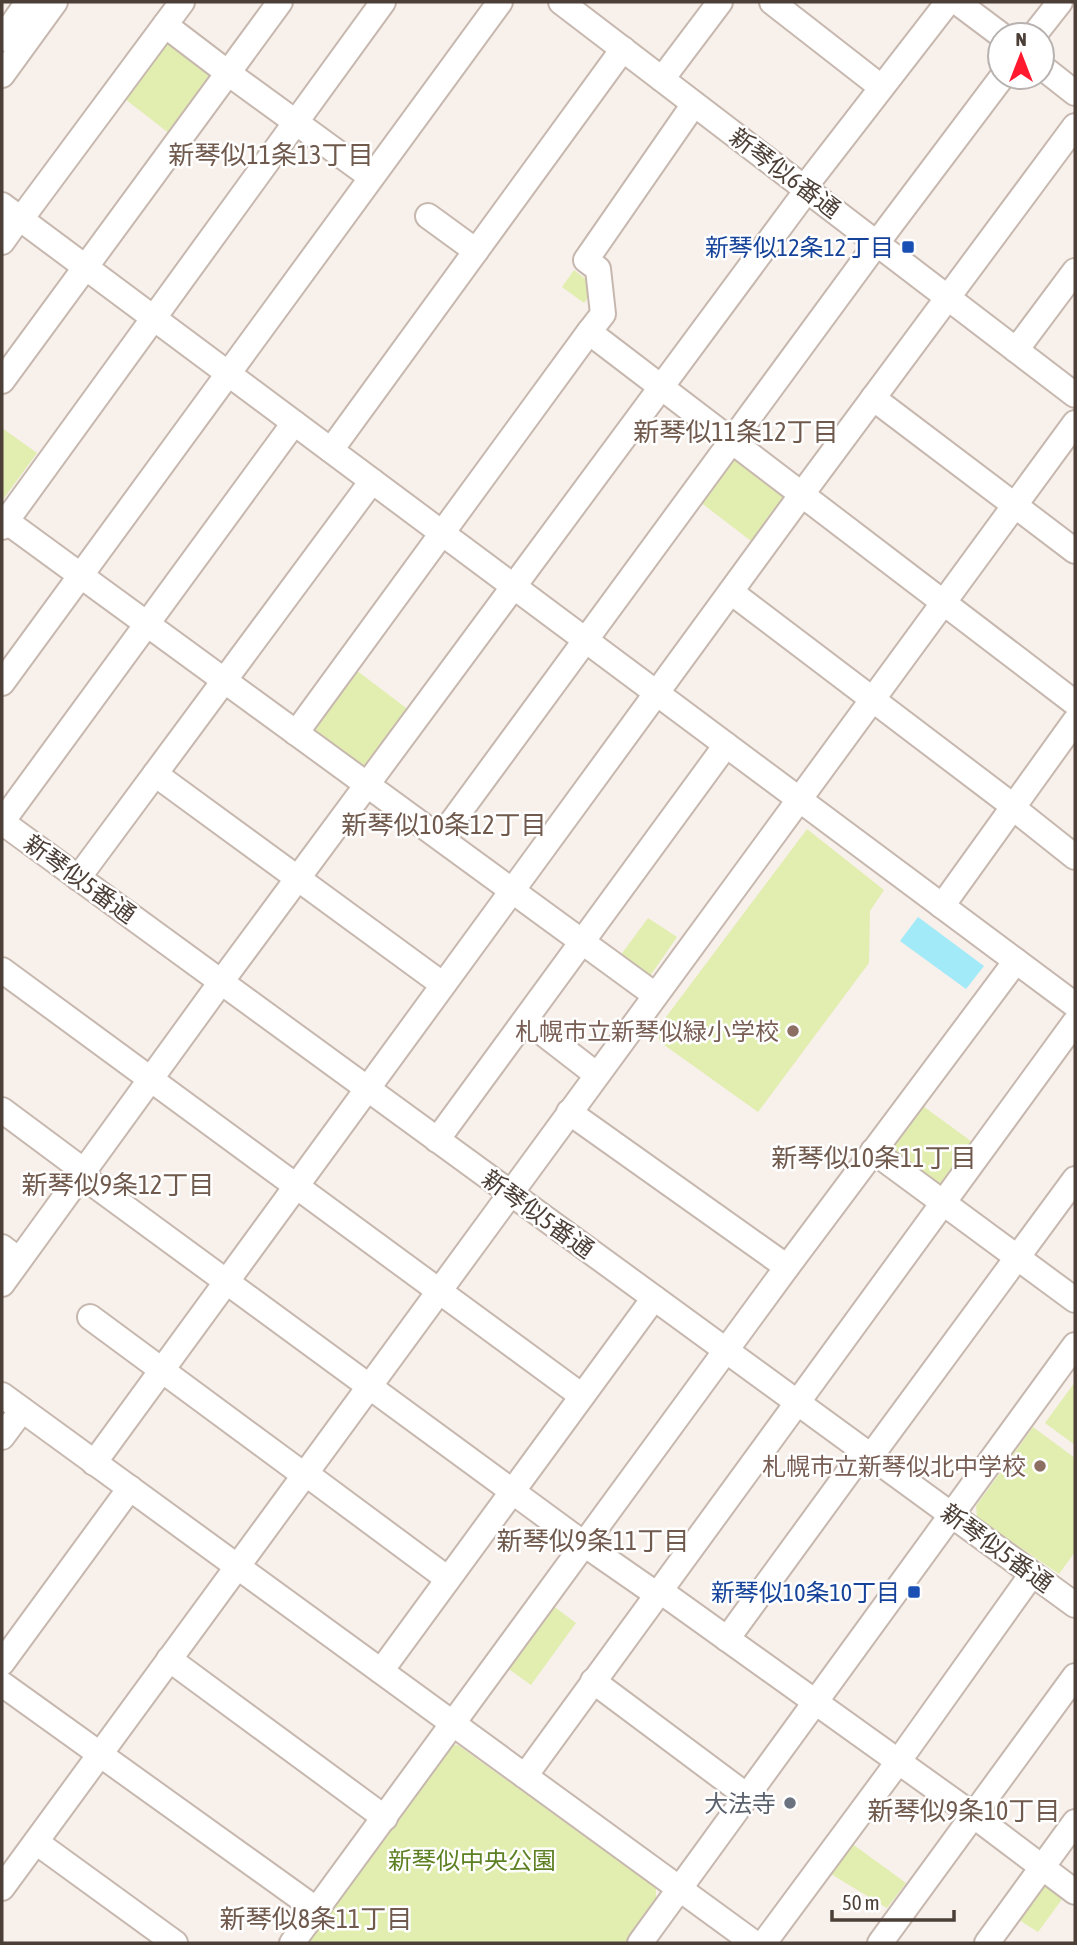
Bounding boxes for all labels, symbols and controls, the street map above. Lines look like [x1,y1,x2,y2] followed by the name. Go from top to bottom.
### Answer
[986,21,1056,91] north arrow
[1015,28,1027,50] text: N
[724,123,846,223] street label: 新琴似6番通
[169,140,373,170] district label: 新琴似11条13丁目
[705,234,894,261] place label: 新琴似12条12丁目
[900,239,916,255] marker: 新琴似12条12丁目
[634,417,838,447] district label: 新琴似11条12丁目
[342,810,546,840] district label: 新琴似10条12丁目
[19,829,141,929] street label: 新琴似5番通
[515,1018,779,1045] place label: 札幌市立新琴似緑小学校
[785,1023,801,1039] marker: 札幌市立新琴似緑小学校
[772,1143,976,1173] district label: 新琴似10条11丁目
[477,1164,599,1264] street label: 新琴似5番通
[22,1170,214,1200] district label: 新琴似9条12丁目
[762,1453,1026,1480] place label: 札幌市立新琴似北中学校
[1032,1458,1048,1474] marker: 札幌市立新琴似北中学校
[936,1498,1058,1598] street label: 新琴似5番通
[497,1526,689,1556] district label: 新琴似9条11丁目
[711,1579,900,1606] place label: 新琴似10条10丁目
[906,1584,922,1600] marker: 新琴似10条10丁目
[704,1790,776,1817] place label: 大法寺
[782,1795,798,1811] marker: 大法寺
[868,1796,1060,1826] district label: 新琴似9条10丁目
[388,1847,556,1874] park label: 新琴似中央公園
[832,1878,954,1922] scale bar
[842,1890,880,1914] text: 50 m
[220,1904,412,1934] district label: 新琴似8条11丁目

